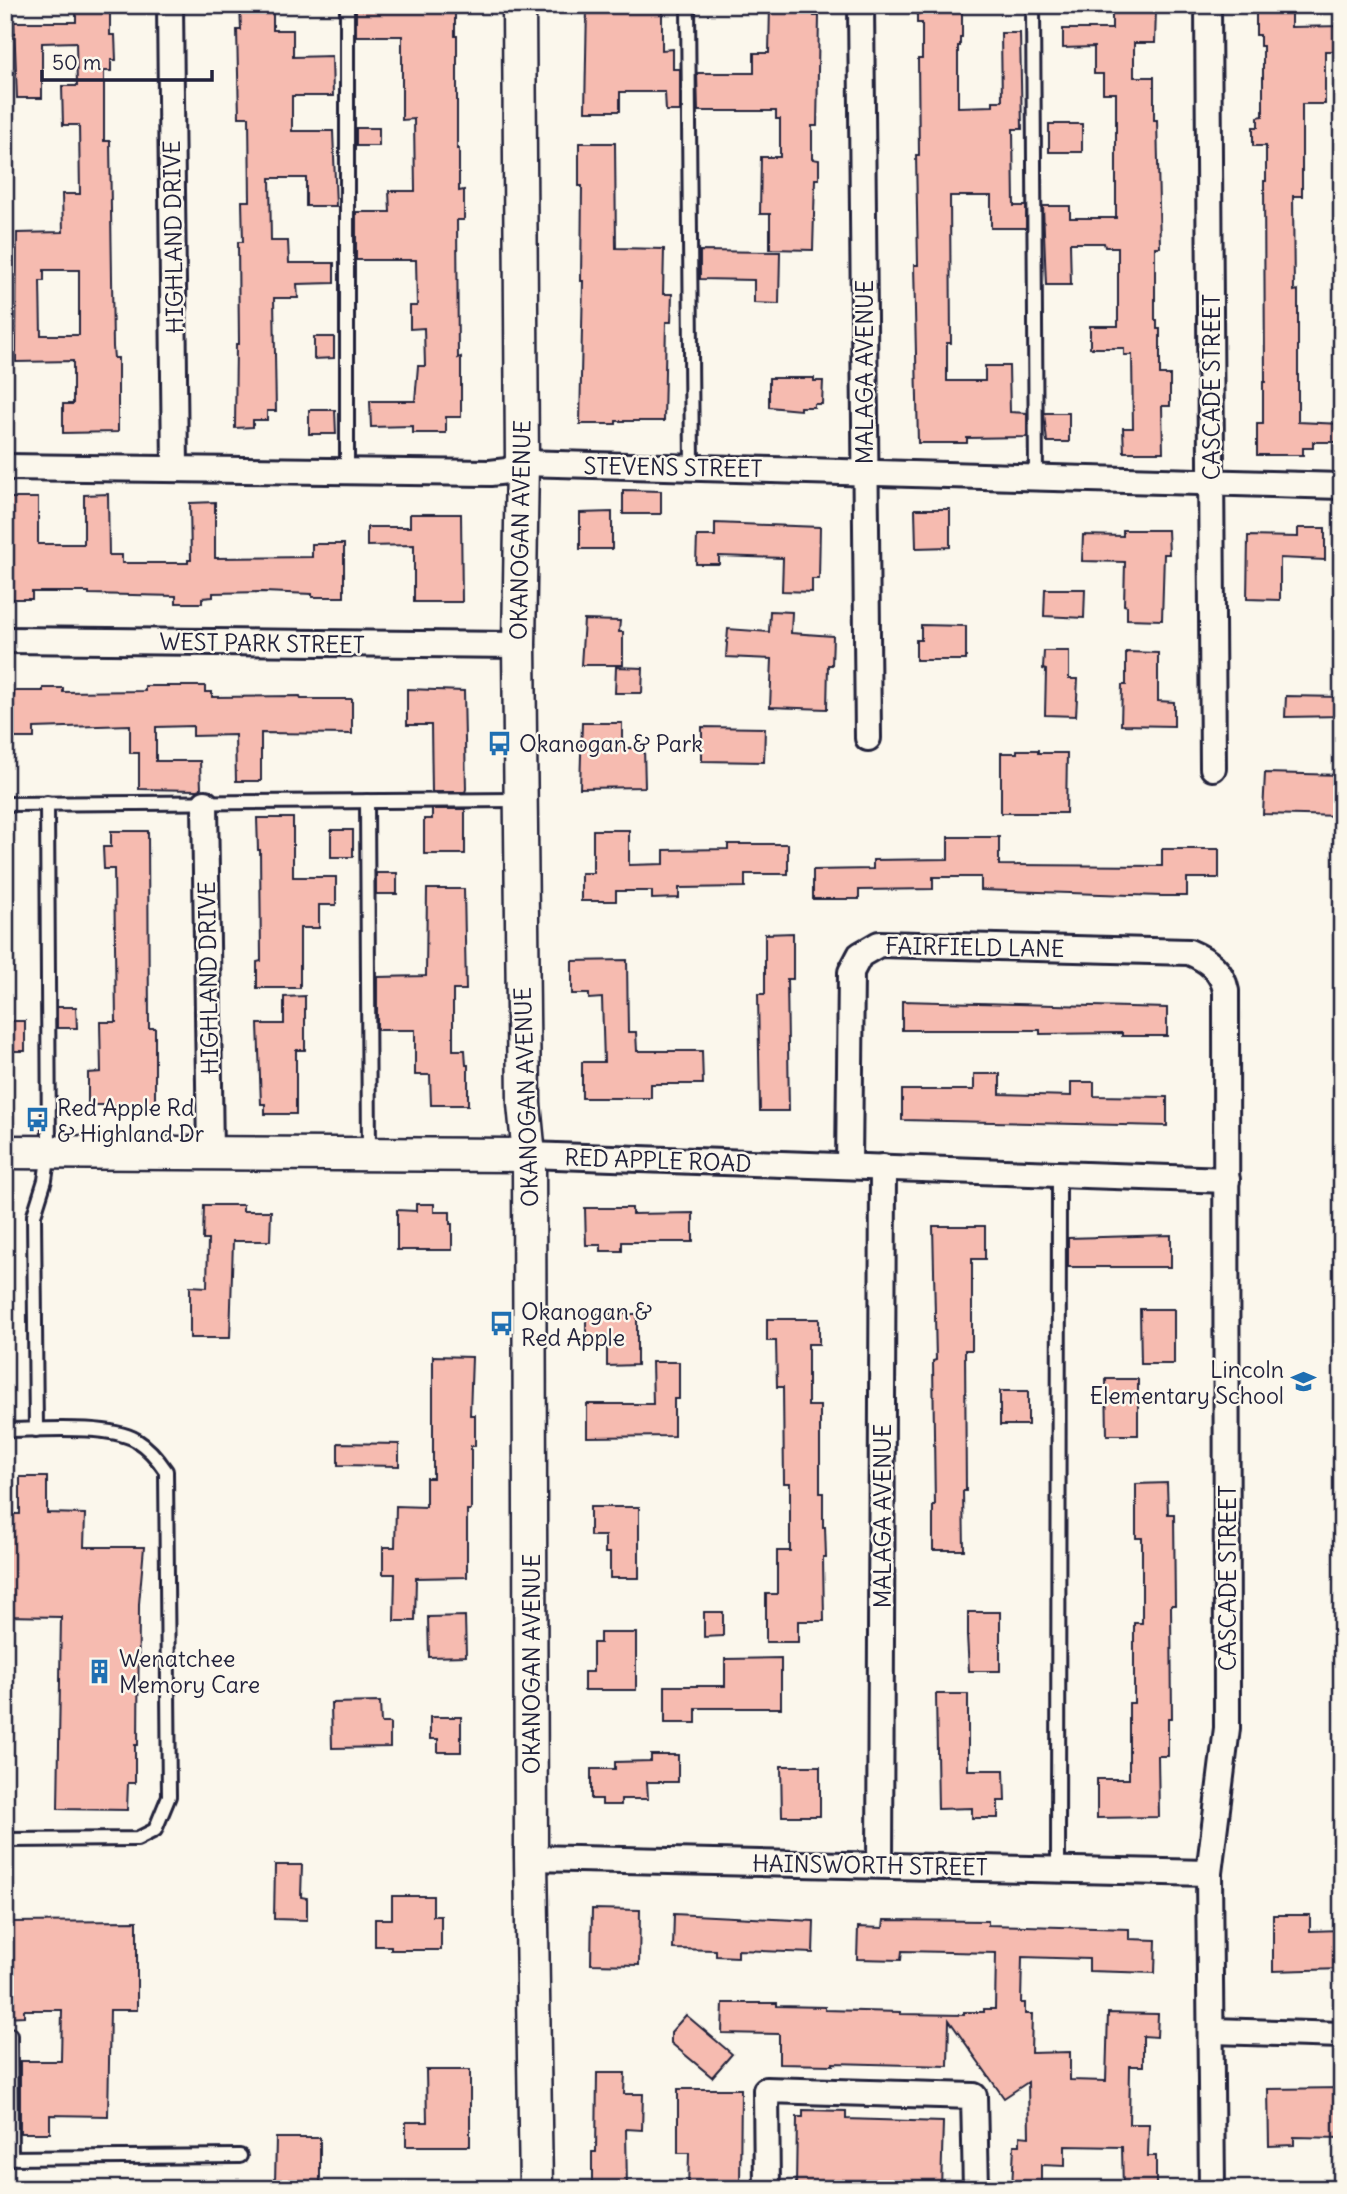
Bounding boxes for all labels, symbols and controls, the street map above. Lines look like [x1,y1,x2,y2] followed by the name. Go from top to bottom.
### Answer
[42,38,212,82] scale bar
[52,49,101,76] text: 50 m
[157,140,189,334] street label: HIGHLAND DRIVE
[850,280,879,464] street label: MALAGA AVENUE
[1197,294,1226,480] street label: CASCADE STREET
[504,420,536,640] street label: OKANOGAN AVENUE
[583,451,763,483] street label: STEVENS STREET
[159,627,365,659] street label: WEST PARK STREET
[485,729,513,757] bus stop icon: Okanogan & Park
[519,729,703,758] place label: Okanogan & Park
[192,881,224,1075] street label: HIGHLAND DRIVE
[885,931,1065,963] street label: FAIRFIELD LANE
[508,986,544,1208] street label: OKANOGAN AVENUE
[57,1093,205,1148] place label: Red Apple Rd & Highland Dr
[23,1106,51,1134] bus stop icon: Red Apple Rd & Highland Dr
[564,1142,752,1178] street label: RED APPLE ROAD
[521,1297,653,1352] place label: Okanogan & Red Apple
[487,1310,515,1338] bus stop icon: Okanogan & Red Apple
[1090,1355,1284,1410] place label: Lincoln Elementary School
[1290,1368,1318,1396] school or university icon: Lincoln Elementary School
[868,1424,897,1608] street label: MALAGA AVENUE
[1213,1485,1242,1671] street label: CASCADE STREET
[517,1554,546,1774] street label: OKANOGAN AVENUE
[119,1644,260,1699] place label: Wenatchee Memory Care
[85,1657,113,1685] building icon: Wenatchee Memory Care
[752,1848,988,1882] street label: HAINSWORTH STREET

